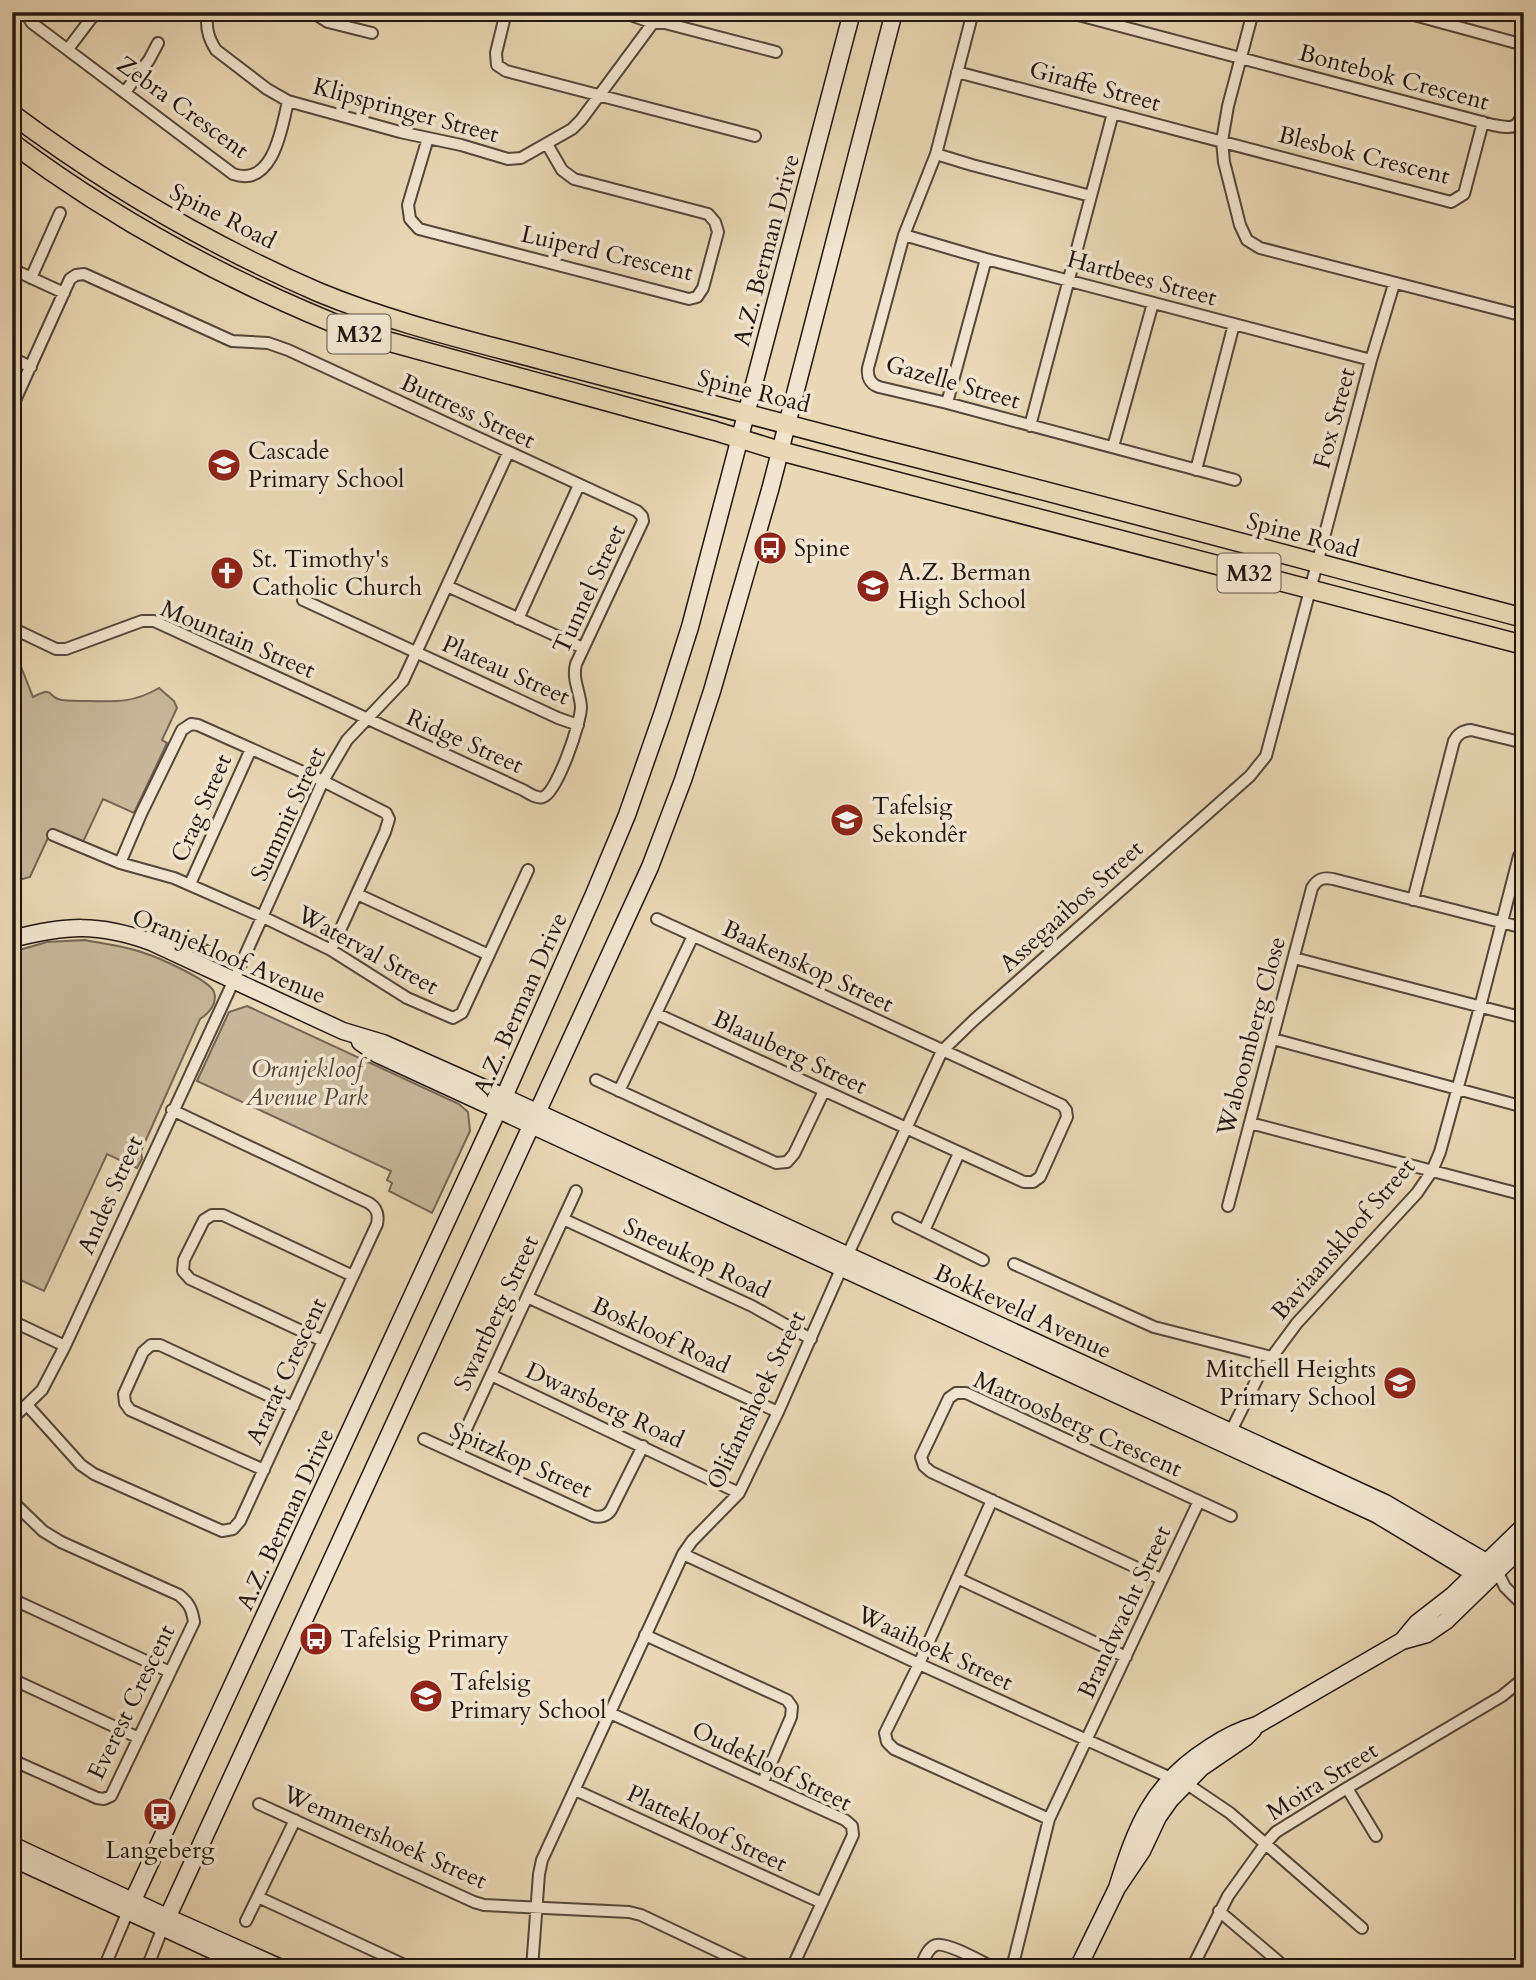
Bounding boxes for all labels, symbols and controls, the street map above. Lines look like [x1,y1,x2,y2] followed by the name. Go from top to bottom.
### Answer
[1295,36,1493,119] street label: Bontebok Crescent
[110,48,256,167] street label: Zebra Crescent
[1026,53,1164,120] street label: Giraffe Street
[309,70,503,151] street label: Klipspringer Street
[1275,118,1453,193] street label: Blesbok Crescent
[725,150,808,350] street label: A.Z. Berman Drive
[164,176,282,257] street label: Spine Road
[518,218,696,289] street label: Luiperd Crescent
[1063,243,1221,314] street label: Hartbees Street
[328,314,390,354] road number: M32
[882,348,1024,418] street label: Gazelle Street
[694,362,814,421] street label: Spine Road
[1305,364,1364,472] street label: Fox Street
[395,366,541,457] street label: Buttress Street
[248,435,404,496] place label: Cascade Primary School
[205,446,243,484] school or university icon: Cascade Primary School
[1243,505,1363,566] street label: Spine Road
[545,519,634,659] street label: Tunnel Street
[751,529,789,567] bus stop icon: Spine
[794,532,850,565] place label: Spine
[252,543,422,604] place label: St. Timothy's Catholic Church
[208,554,246,592] church icon: St. Timothy's Catholic Church
[1218,554,1280,593] road number: M32
[898,556,1031,617] place label: A.Z. Berman High School
[854,567,892,605] school or university icon: A.Z. Berman High School
[155,592,321,687] street label: Mountain Street
[437,628,575,714] street label: Plateau Street
[401,701,529,782] street label: Ridge Street
[243,741,334,887] street label: Summit Street
[163,749,240,868] street label: Crag Street
[872,790,967,851] place label: Tafelsig Sekondêr
[828,801,866,839] school or university icon: Tafelsig Sekondêr
[992,833,1151,980] street label: Assegaaibos Street
[290,897,445,1003] street label: Waterval Street
[127,901,331,1012] street label: Oranjekloof Avenue
[465,907,576,1101] street label: A.Z. Berman Drive
[717,912,899,1021] street label: Baakenskop Street
[1209,933,1294,1140] street label: Waboomberg Close
[707,1002,873,1103] street label: Blaauberg Street
[245,1053,368,1114] park label: Oranjekloof Avenue Park
[70,1130,151,1260] street label: Andes Street
[1264,1151,1423,1327] street label: Baviaanskloof Street
[618,1210,776,1307] street label: Sneeukop Road
[446,1230,547,1396] street label: Swartberg Street
[929,1256,1117,1367] street label: Bokkeveld Avenue
[586,1289,735,1382] street label: Boskloof Road
[238,1292,335,1450] street label: Ararat Crescent
[699,1305,814,1495] street label: Olifantshoek Street
[1205,1353,1376,1414] place label: Mitchell Heights Primary School
[520,1354,689,1457] street label: Dwarsberg Road
[968,1364,1188,1485] street label: Matroosberg Crescent
[1381,1364,1419,1402] school or university icon: Mitchell Heights Primary School
[444,1414,598,1507] street label: Spitzkop Street
[229,1423,342,1616] street label: A.Z. Berman Drive
[1070,1520,1179,1704] street label: Brandwacht Street
[851,1598,1018,1699] street label: Waaihoek Street
[80,1619,183,1785] street label: Everest Crescent
[297,1620,335,1658] bus stop icon: Tafelsig Primary
[340,1623,509,1656] place label: Tafelsig Primary
[450,1666,606,1727] place label: Tafelsig Primary School
[407,1677,445,1715] school or university icon: Tafelsig Primary School
[686,1713,858,1820] street label: Oudekloof Street
[1260,1734,1385,1829] street label: Moira Street
[277,1777,492,1897] street label: Wemmershoek Street
[621,1777,793,1880] street label: Plattekloof Street
[141,1795,179,1833] bus stop icon: Langeberg
[106,1834,215,1867] place label: Langeberg

